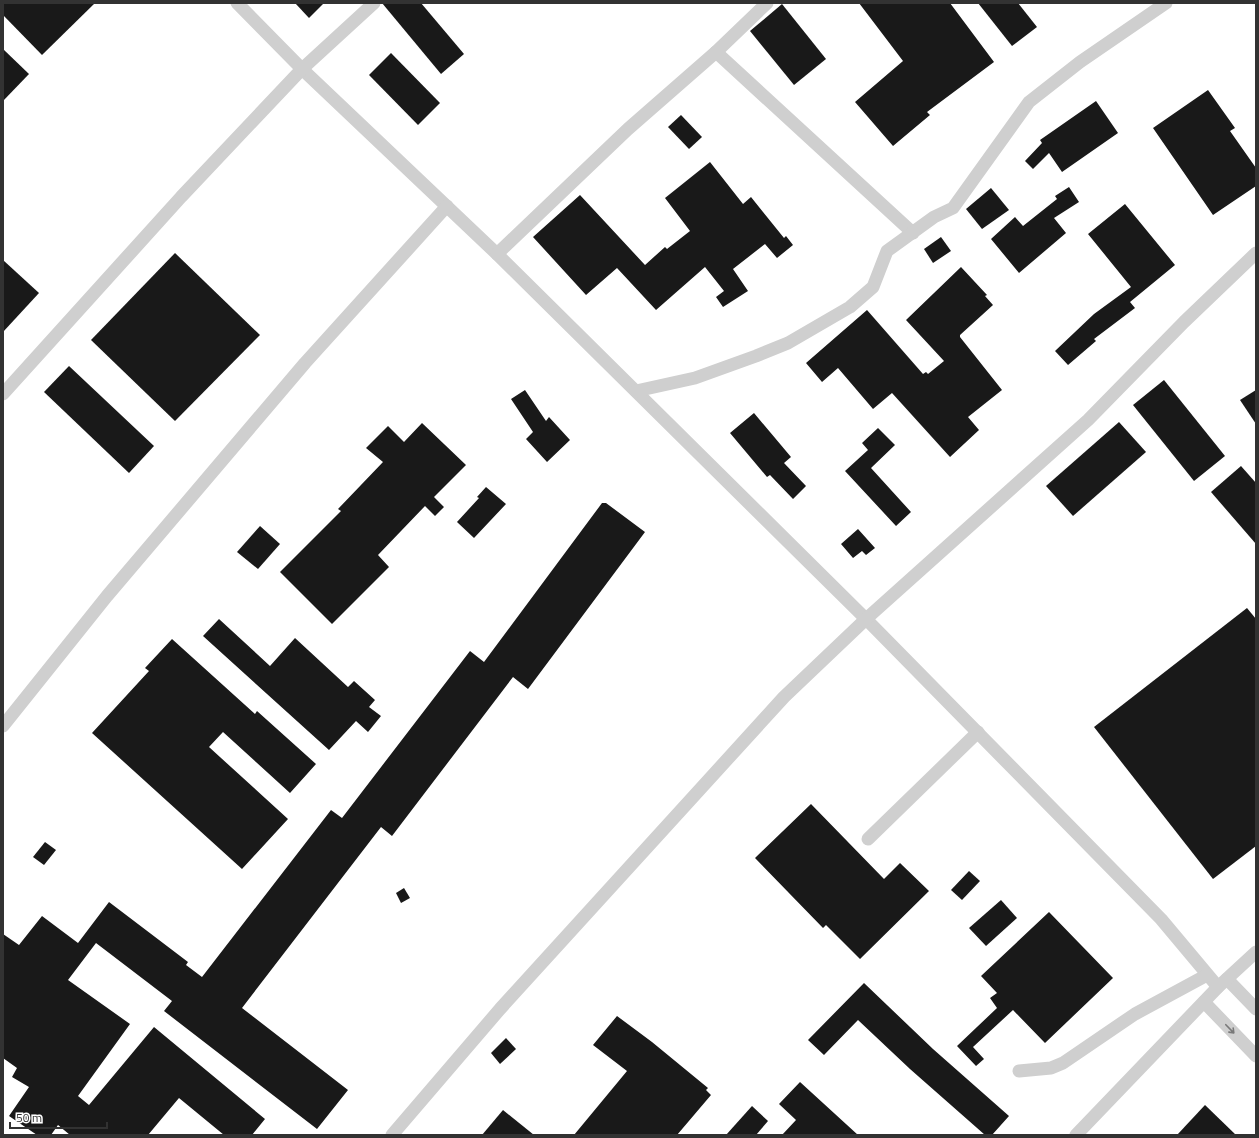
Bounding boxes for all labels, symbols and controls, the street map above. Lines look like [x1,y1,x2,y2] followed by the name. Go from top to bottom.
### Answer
[1225,1024,1235,1034] one-way arrow
[10,1104,107,1130] scale bar
[16,1108,42,1127] text: 50 m

